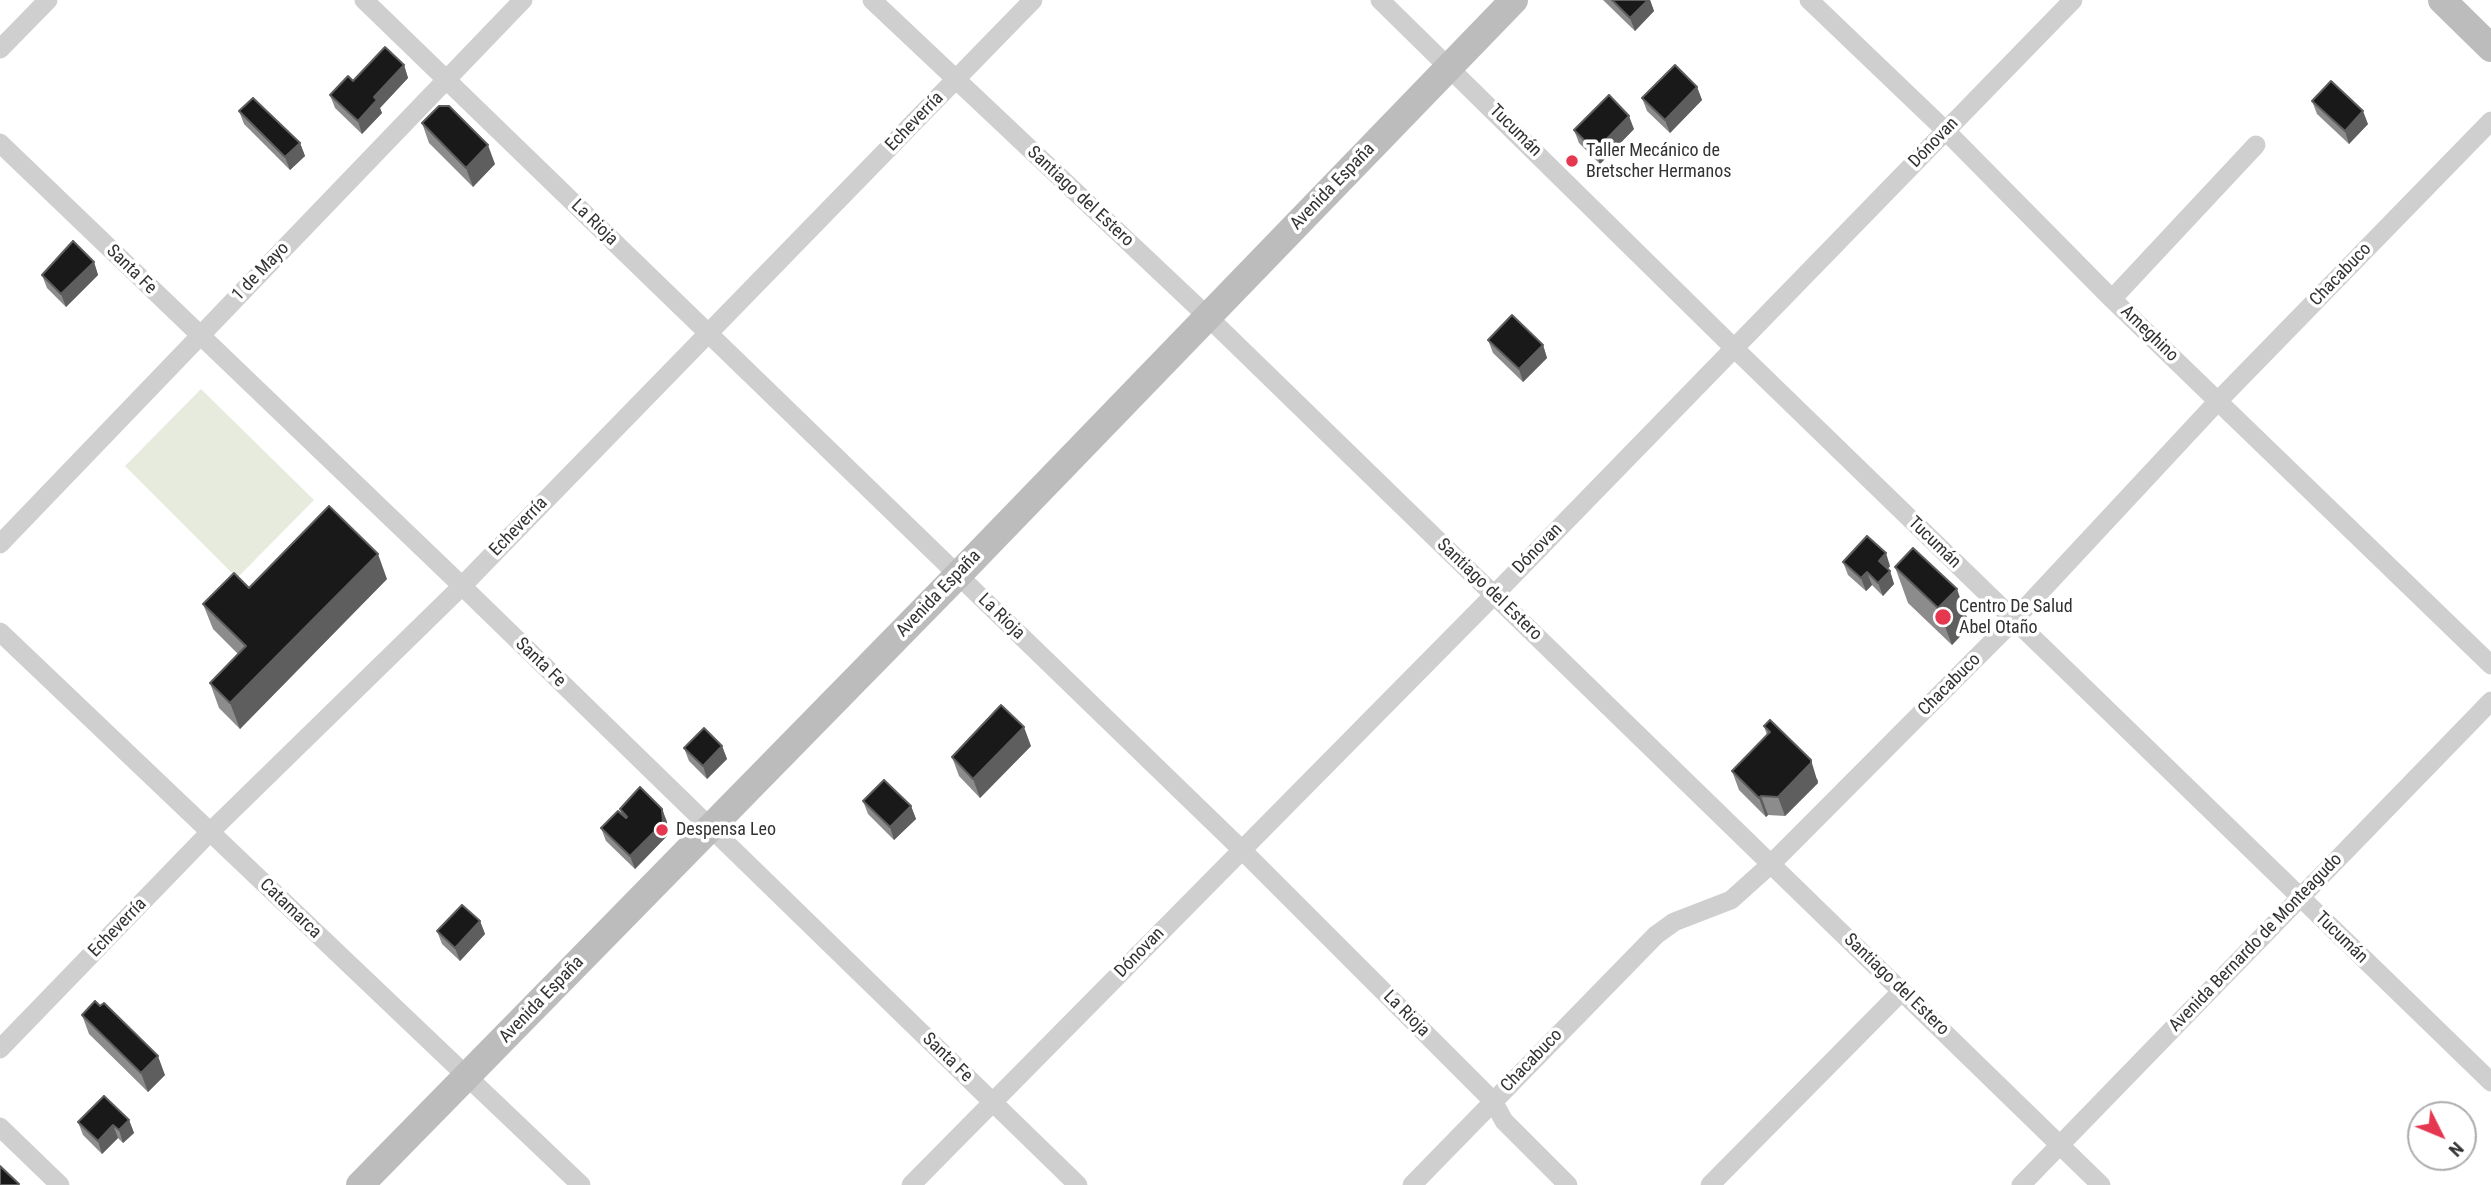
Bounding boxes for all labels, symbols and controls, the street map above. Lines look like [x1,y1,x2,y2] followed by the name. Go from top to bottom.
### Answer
[882,88,948,156] street label: Echeverría
[1484,100,1546,162] street label: Tucumán
[1905,113,1963,173] street label: Dónovan
[1286,139,1380,235] street label: Avenida España
[1586,140,1731,182] place label: Taller Mecánico de Bretscher Hermanos
[1022,142,1138,252] street label: Santiago del Estero
[1564,153,1580,169] marker: Taller Mecánico de Bretscher Hermanos
[566,196,622,250] street label: La Rioja
[228,238,294,306] street label: 1 de Mayo
[2306,239,2376,311] street label: Chacabuco
[101,241,161,299] street label: Santa Fe
[2116,301,2182,367] street label: Ameghino
[486,493,552,561] street label: Echeverría
[1903,513,1965,573] street label: Tucumán
[1509,519,1567,579] street label: Dónovan
[1432,534,1546,646] street label: Santiago del Estero
[892,546,986,642] street label: Avenida España
[973,590,1029,644] street label: La Rioja
[1959,596,2073,638] place label: Centro De Salud Abel Otaño
[1933,607,1953,627] marker: Centro De Salud Abel Otaño
[510,634,570,692] street label: Santa Fe
[1914,649,1986,721] street label: Chacabuco
[676,819,776,841] place label: Despensa Leo
[654,822,670,838] marker: Despensa Leo
[2165,849,2347,1037] street label: Avenida Bernardo de Monteagudo
[255,874,325,944] street label: Catamarca
[85,894,151,962] street label: Echeverría
[2310,908,2372,968] street label: Tucumán
[1111,923,1169,983] street label: Dónovan
[1839,929,1953,1041] street label: Santiago del Estero
[495,952,589,1048] street label: Avenida España
[1378,986,1434,1042] street label: La Rioja
[1497,1025,1567,1097] street label: Chacabuco
[917,1029,977,1087] street label: Santa Fe
[2407,1101,2477,1171] north arrow
[2444,1137,2469,1161] text: N

